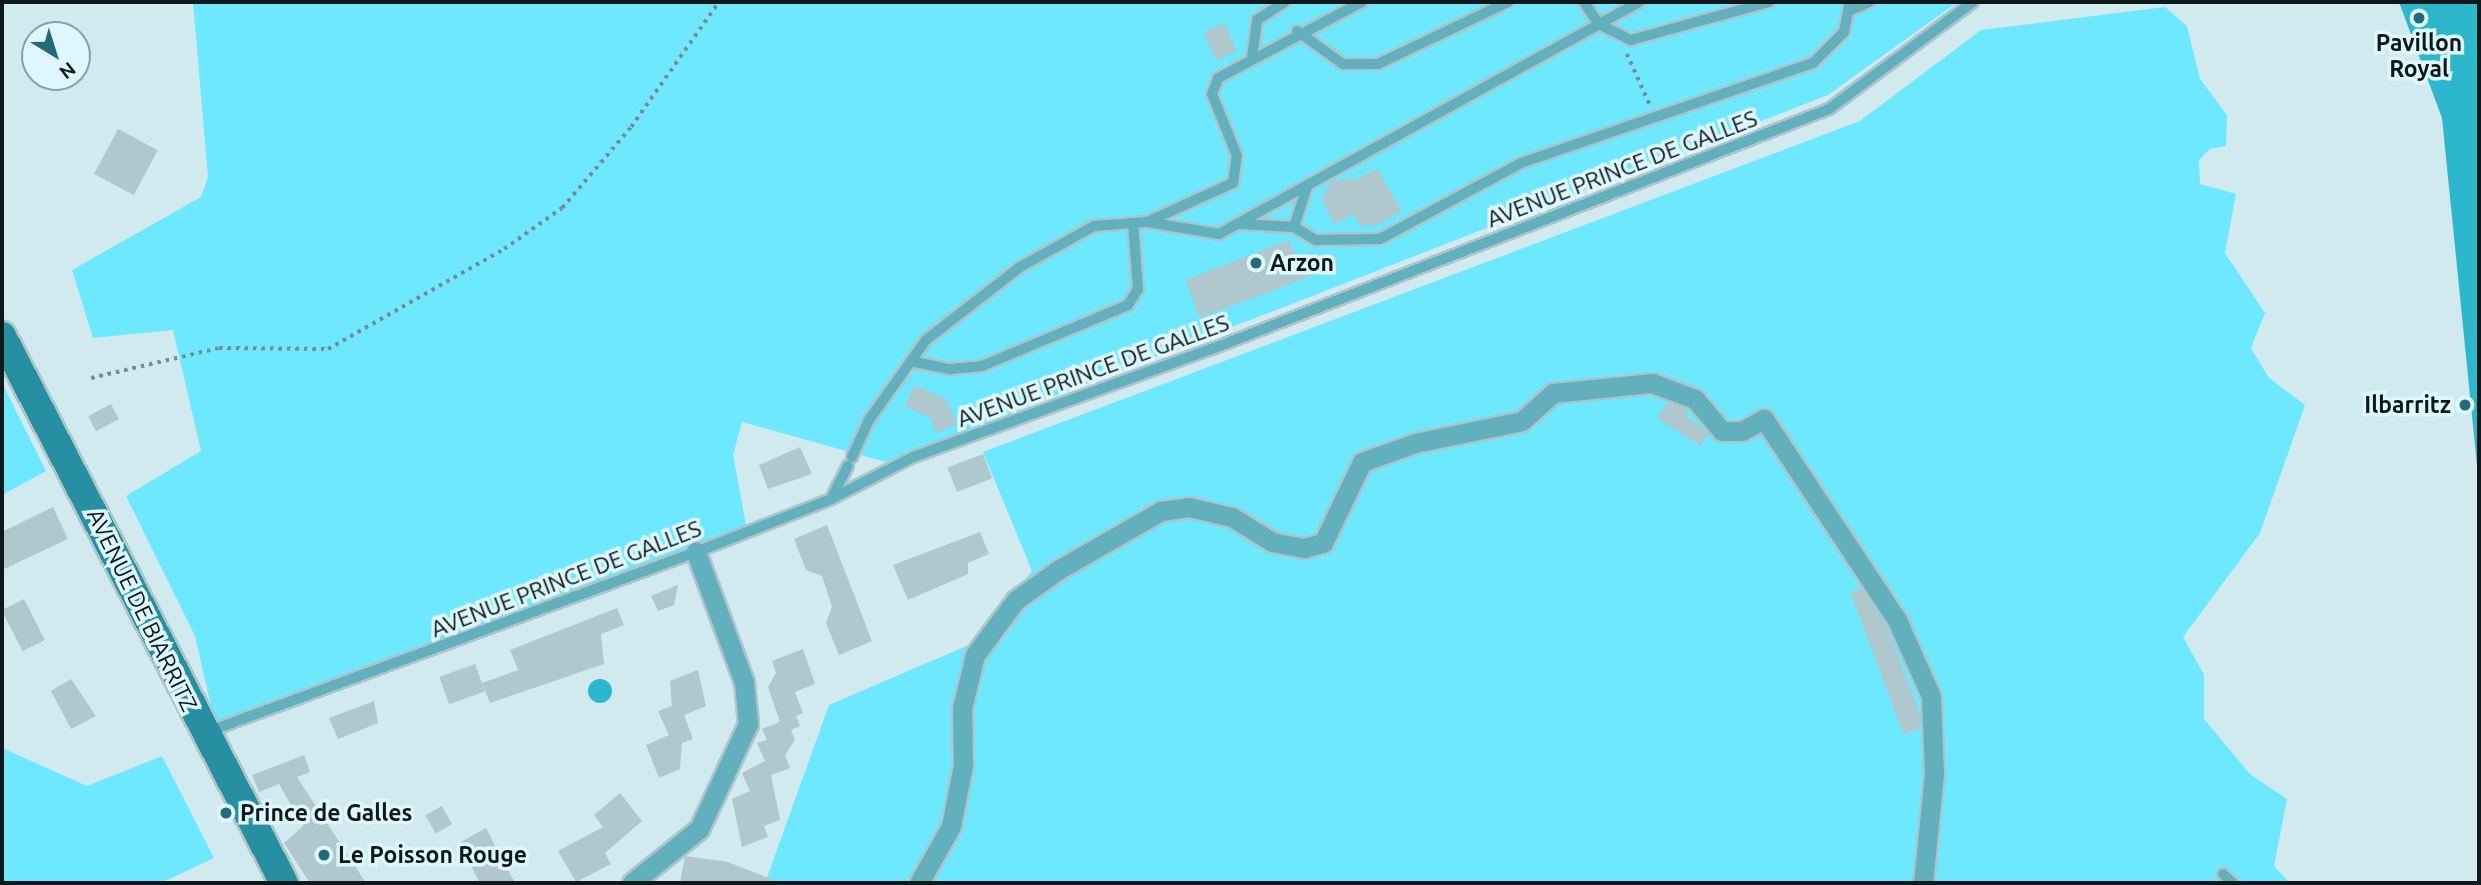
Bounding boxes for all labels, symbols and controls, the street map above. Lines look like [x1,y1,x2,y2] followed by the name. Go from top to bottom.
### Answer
[2411,10,2427,26] marker: Pavillon Royal
[21,21,91,91] north arrow
[2376,29,2462,83] place label: Pavillon Royal
[55,58,80,84] text: N
[1483,105,1761,233] street label: AVENUE PRINCE DE GALLES
[1270,249,1334,277] place label: Arzon
[1248,255,1264,271] marker: Arzon
[953,309,1233,433] street label: AVENUE PRINCE DE GALLES
[2364,391,2451,419] place label: Ilbarritz
[2457,397,2473,413] marker: Ilbarritz
[81,504,203,716] street label: AVENUE DE BIARRITZ
[427,515,705,643] street label: AVENUE PRINCE DE GALLES
[240,799,412,827] place label: Prince de Galles
[218,805,234,821] marker: Prince de Galles
[338,841,527,869] place label: Le Poisson Rouge
[316,847,332,863] marker: Le Poisson Rouge

